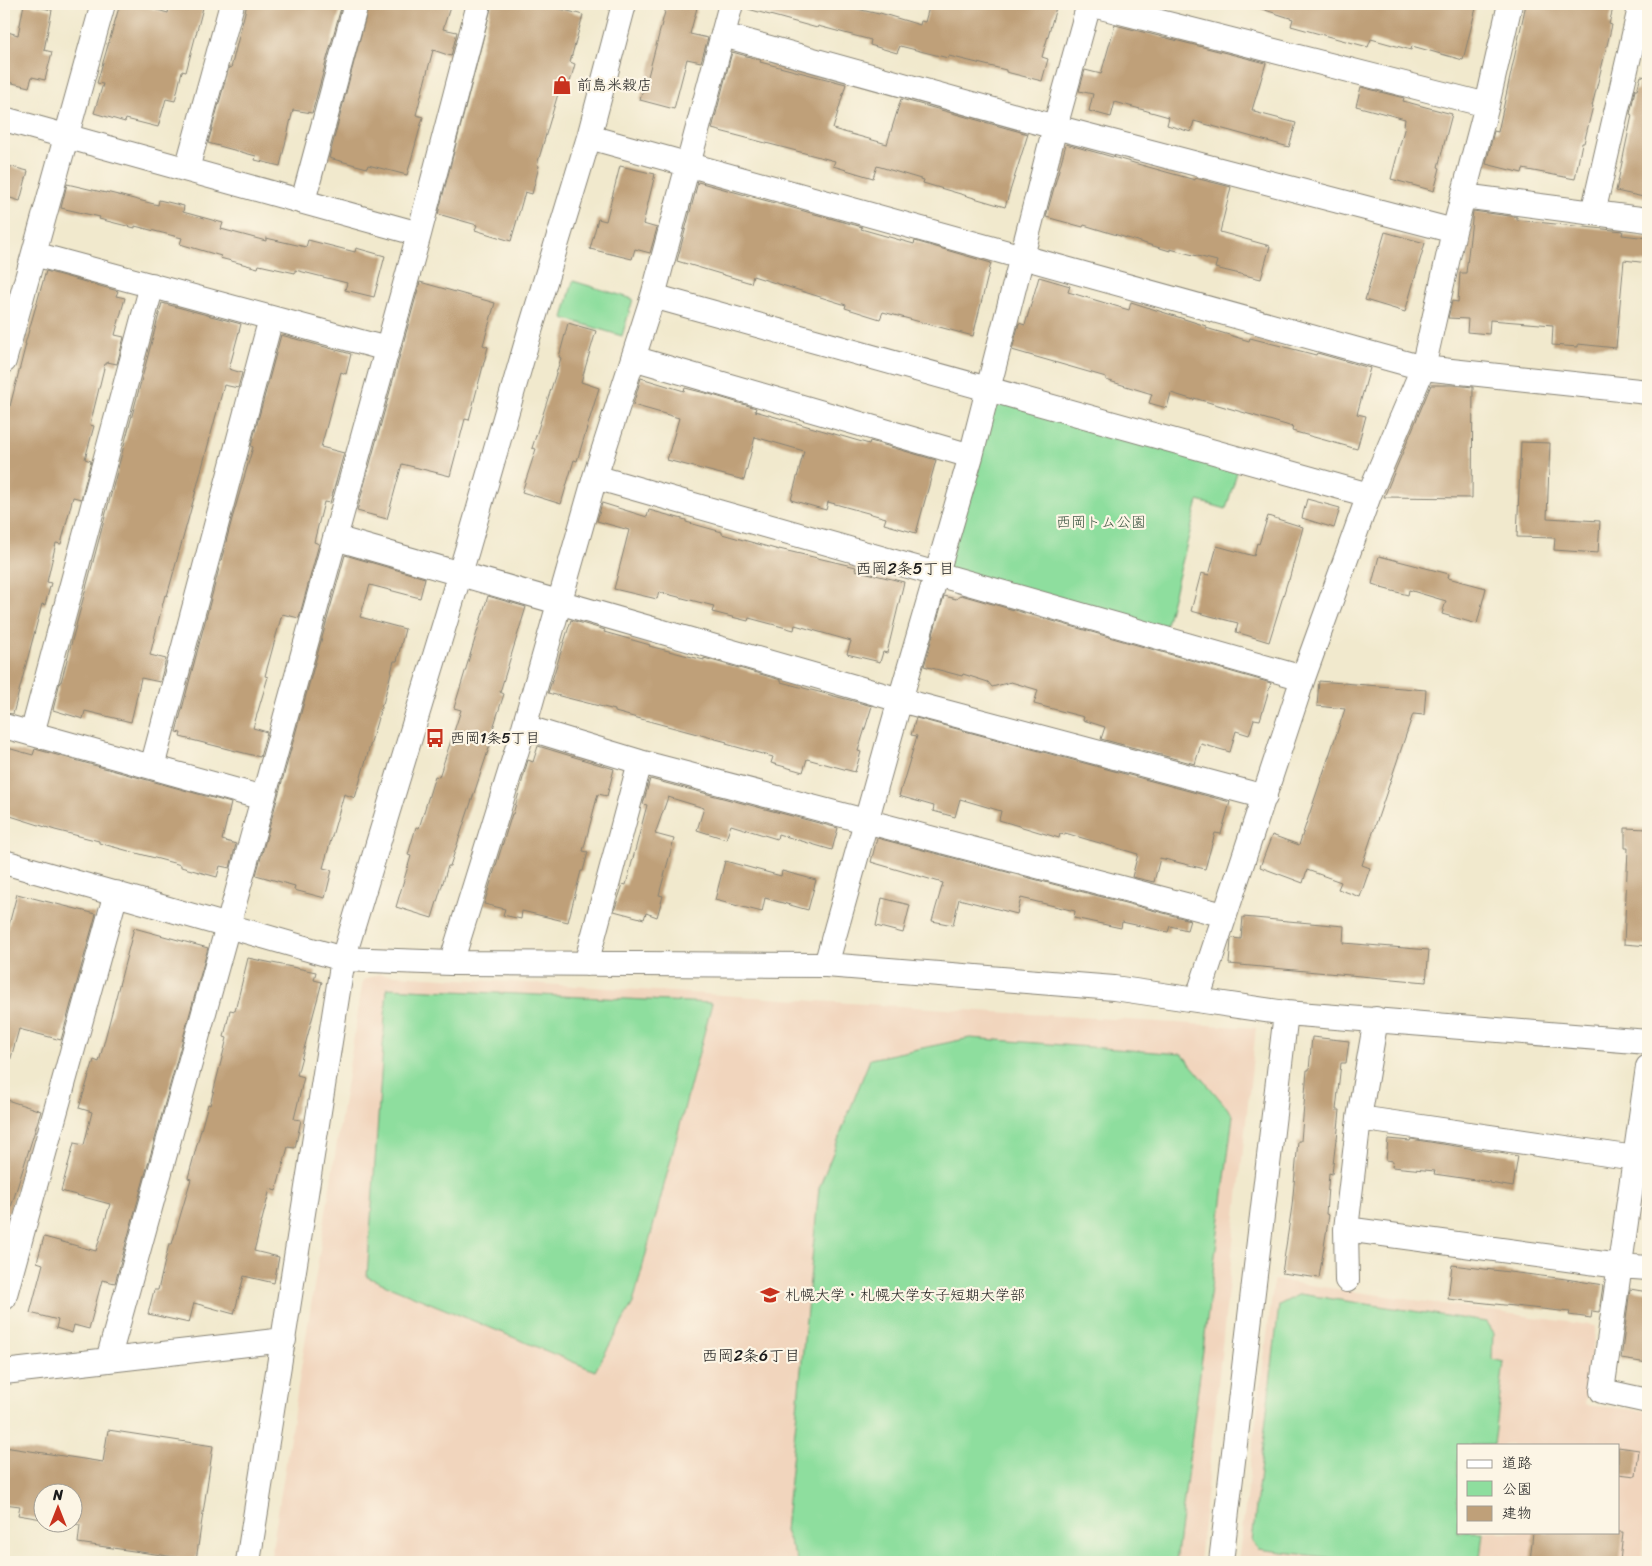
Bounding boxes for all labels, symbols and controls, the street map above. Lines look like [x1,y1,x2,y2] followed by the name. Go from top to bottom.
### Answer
[577,72,652,98] place label: 前島米穀店
[551,74,573,96] shop icon: 前島米穀店
[1056,509,1146,535] park label: 西岡トム公園
[855,554,955,583] district label: 西岡2条5丁目
[450,725,541,751] place label: 西岡1条5丁目
[424,727,446,749] bus stop icon: 西岡1条5丁目
[785,1282,1025,1308] place label: 札幌大学・札幌大学女子短期大学部
[759,1284,781,1306] school or university icon: 札幌大学・札幌大学女子短期大学部
[702,1341,800,1370] district label: 西岡2条6丁目
[1457,1444,1620,1534] legend
[1502,1450,1532,1476] text: 道路
[1502,1476,1532,1502] text: 公園
[52,1483,63,1508] text: N
[32,1484,82,1534] north arrow
[1502,1500,1532,1526] text: 建物

